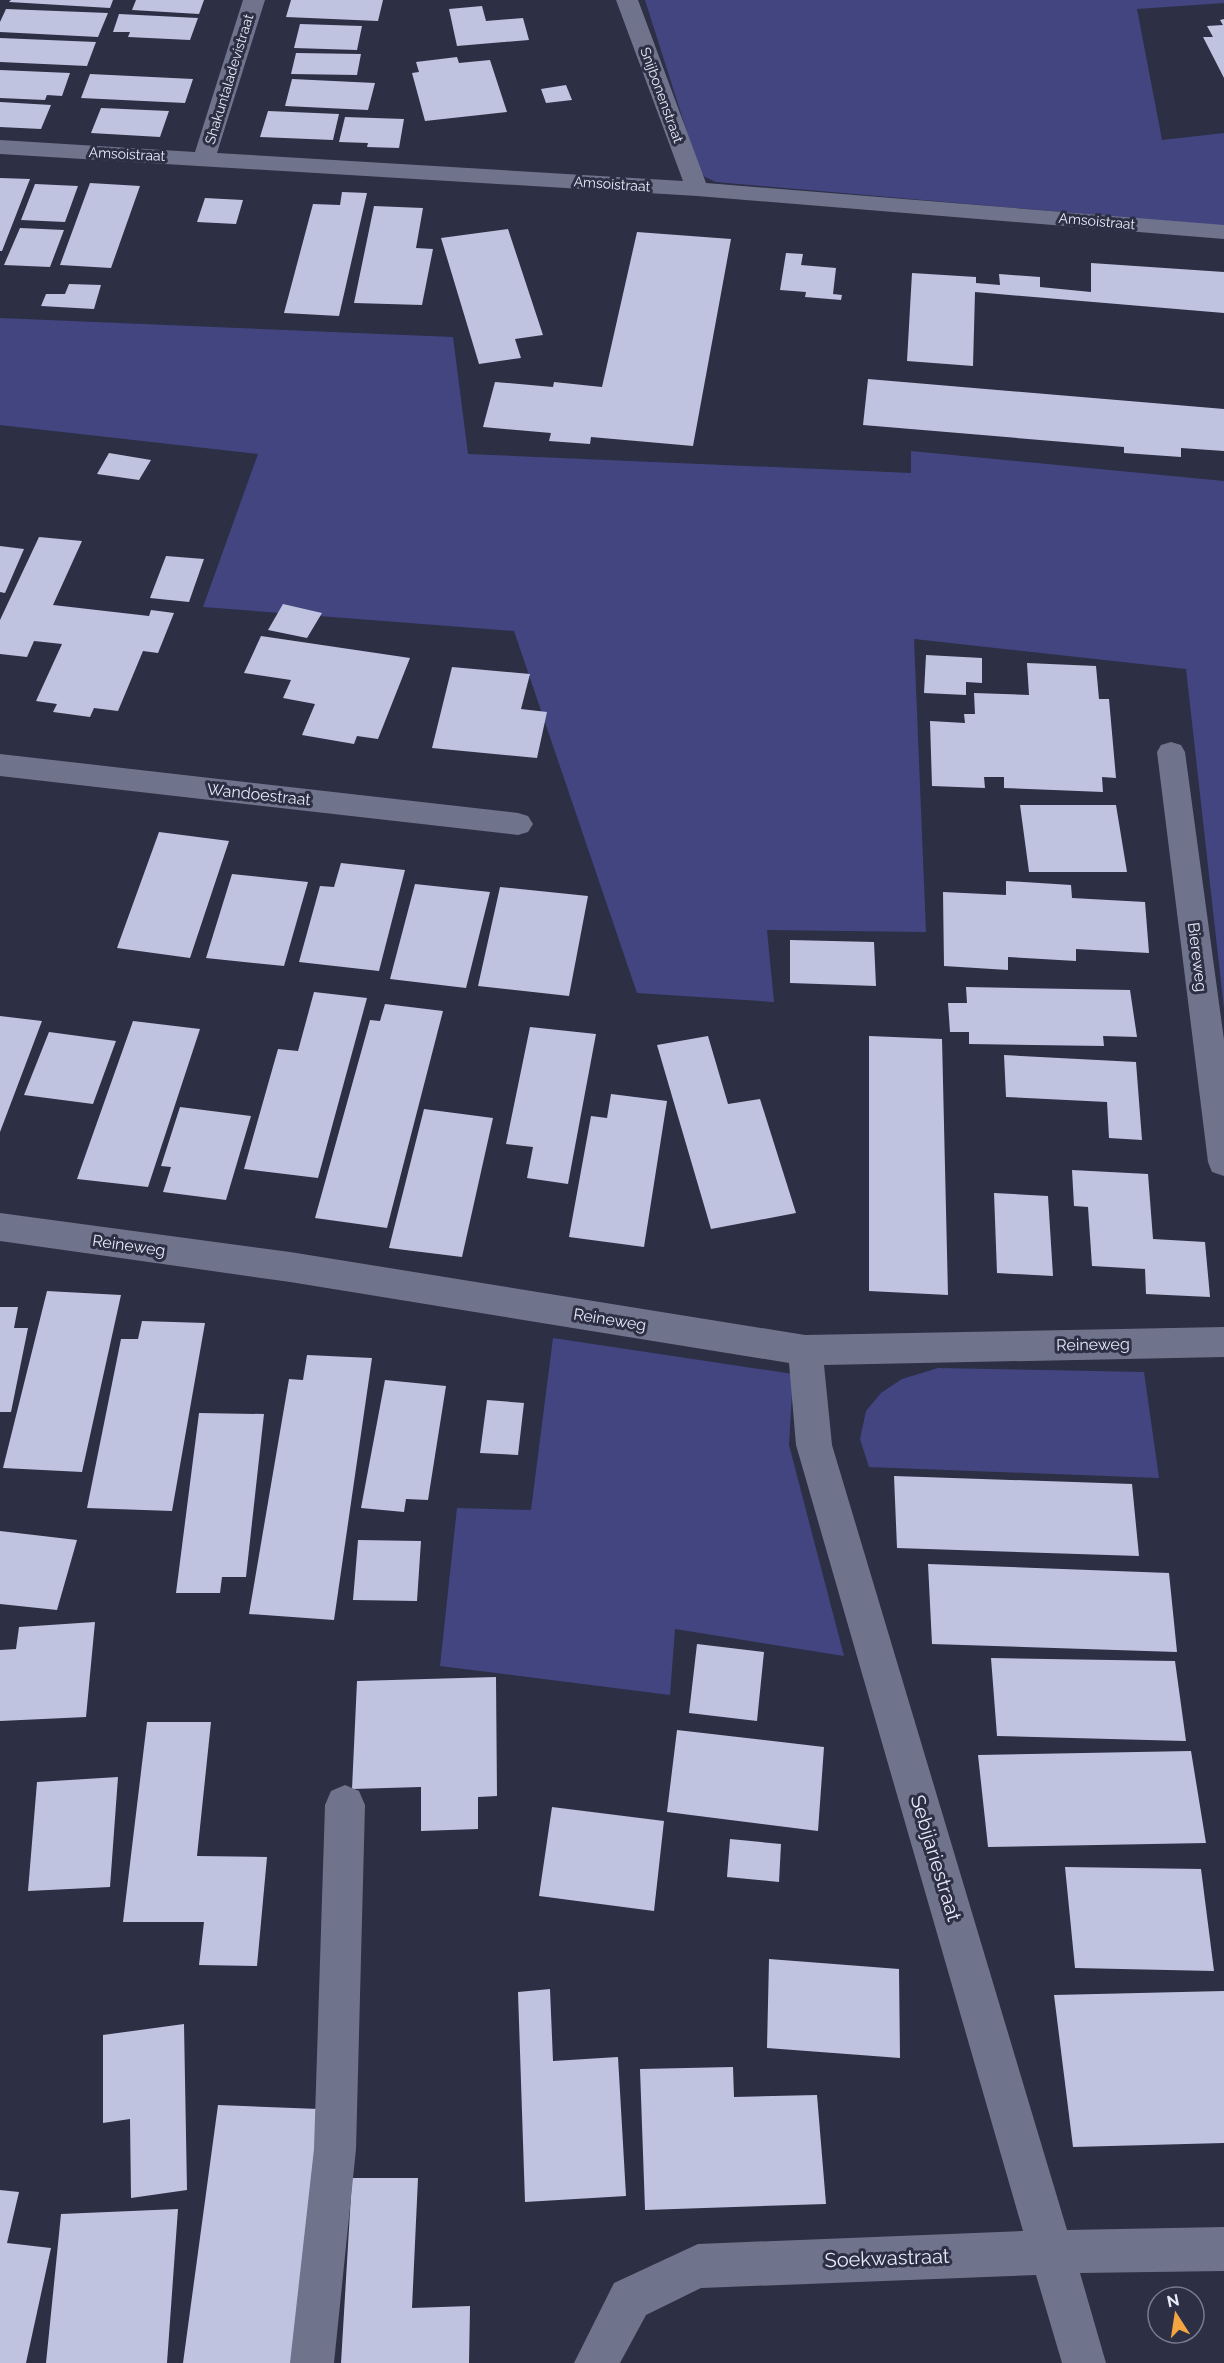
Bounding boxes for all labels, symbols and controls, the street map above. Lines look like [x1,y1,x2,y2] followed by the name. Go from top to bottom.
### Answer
[202,12,257,146] street label: Shakuntaladevistraat
[637,45,687,145] street label: Snijbonenstraat
[88,144,166,164] street label: Amsoistraat
[573,173,651,195] street label: Amsoistraat
[1058,210,1136,232] street label: Amsoistraat
[206,780,312,809] street label: Wandoestraat
[1184,921,1211,993] street label: Biereweg
[91,1231,167,1260] street label: Reineweg
[572,1304,648,1335] street label: Reineweg
[1056,1334,1130,1355] street label: Reineweg
[905,1792,967,1924] street label: Sebijariestraat
[824,2244,950,2272] street label: Soekwastraat
[1146,2285,1206,2345] north arrow
[1165,2290,1181,2311] text: N

